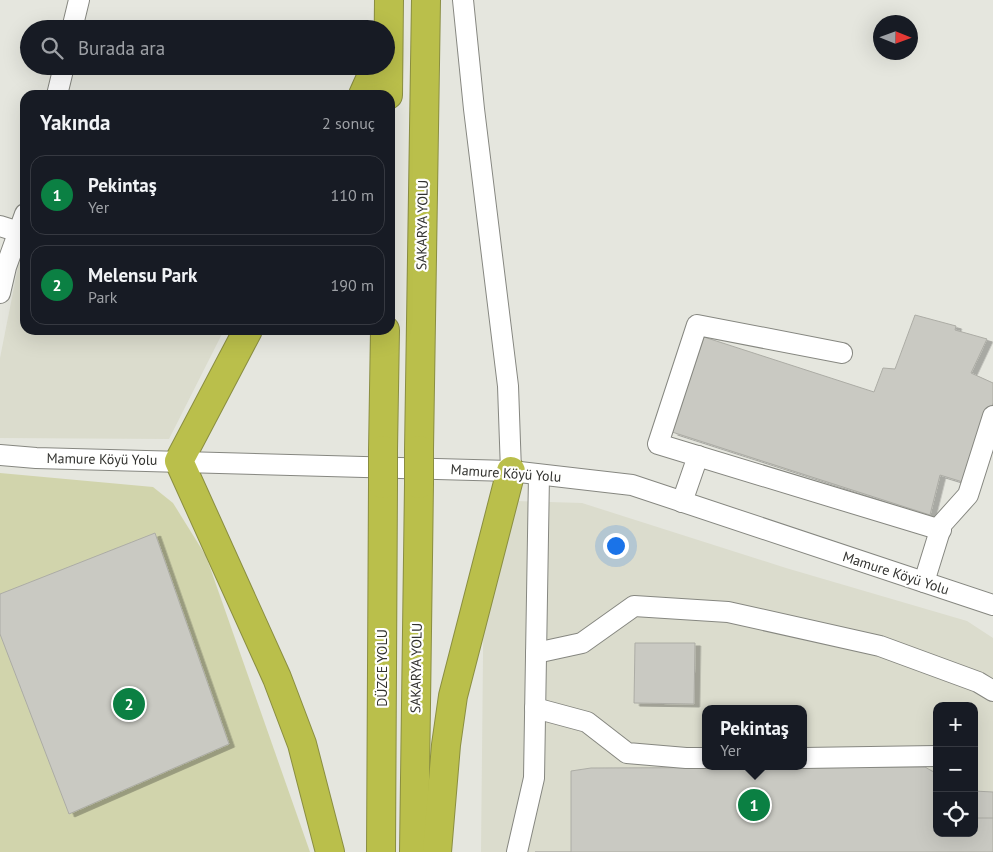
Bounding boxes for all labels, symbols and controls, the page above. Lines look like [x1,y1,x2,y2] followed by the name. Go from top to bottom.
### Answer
[873,15,918,60] north arrow
[20,20,395,75] search box
[38,34,66,62] icon: search
[78,36,165,60] text: Burada ara
[40,109,110,136] text: Yakında
[322,113,375,133] text: 2 sonuç
[88,173,157,197] text: Pekintaş
[412,180,432,270] street label: SAKARYA YOLU
[52,185,62,205] text: 1
[331,185,374,205] text: 110 m
[88,197,109,217] text: Yer
[88,263,197,287] text: Melensu Park
[52,275,62,295] text: 2
[331,275,374,295] text: 190 m
[88,287,117,307] text: Park
[46,449,158,469] street label: Mamure Köyü Yolu
[450,460,562,486] street label: Mamure Köyü Yolu
[603,533,629,559] your location
[840,547,952,599] street label: Mamure Köyü Yolu
[406,623,426,713] street label: SAKARYA YOLU
[373,629,391,707] street label: DÜZCE YOLU
[113,685,145,723] pin: 2
[933,702,978,837] map controls
[933,702,978,747] button: +
[702,705,807,770] popup
[720,716,789,740] text: Pekintaş
[720,740,741,760] text: Yer
[933,747,978,792] button: −
[738,786,770,824] pin: 1
[933,792,978,837] button: locate

